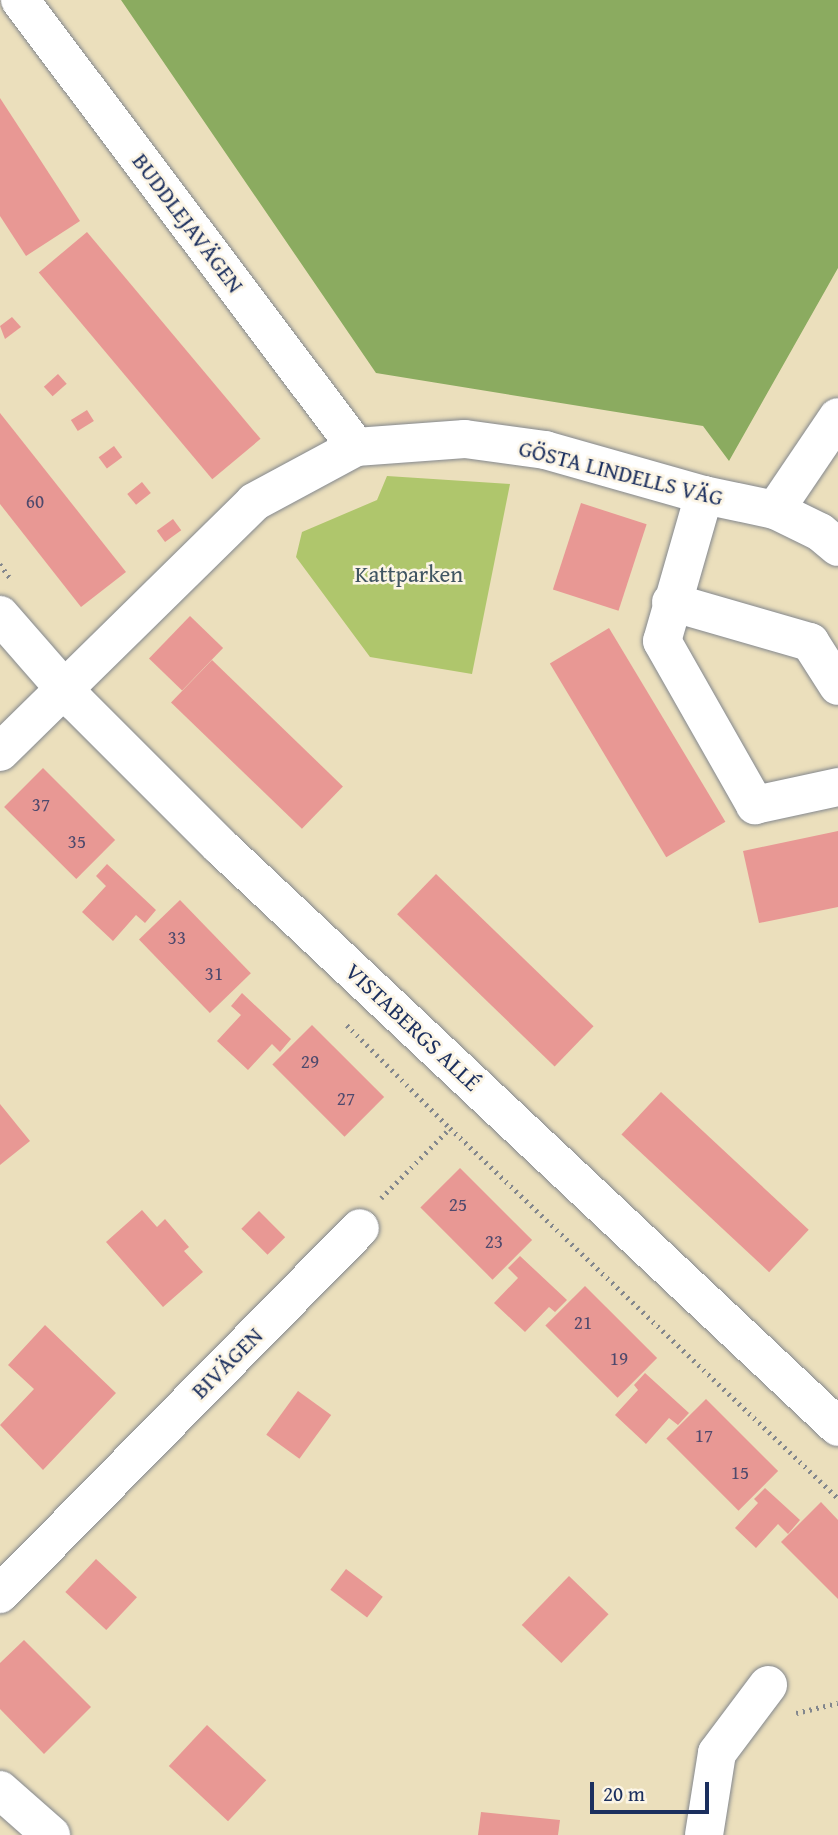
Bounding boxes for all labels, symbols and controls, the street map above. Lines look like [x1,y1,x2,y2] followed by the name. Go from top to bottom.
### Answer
[127,148,249,298] street label: BUDDLEJAVÄGEN
[516,434,726,512] street label: GÖSTA LINDELLS VÄG
[26,491,44,513] house number: 60
[355,560,463,588] park label: Kattparken
[32,794,50,816] house number: 37
[68,831,86,853] house number: 35
[168,927,186,949] house number: 33
[340,957,486,1097] street label: VISTABERGS ALLÉ
[205,963,223,985] house number: 31
[301,1051,319,1073] house number: 29
[337,1088,355,1110] house number: 27
[449,1194,467,1216] house number: 25
[485,1231,503,1253] house number: 23
[574,1312,592,1334] house number: 21
[186,1322,268,1404] street label: BIVÄGEN
[610,1348,628,1370] house number: 19
[695,1425,713,1447] house number: 17
[731,1462,749,1484] house number: 15
[593,1769,712,1813] scale bar
[603,1778,645,1809] text: 20 m

